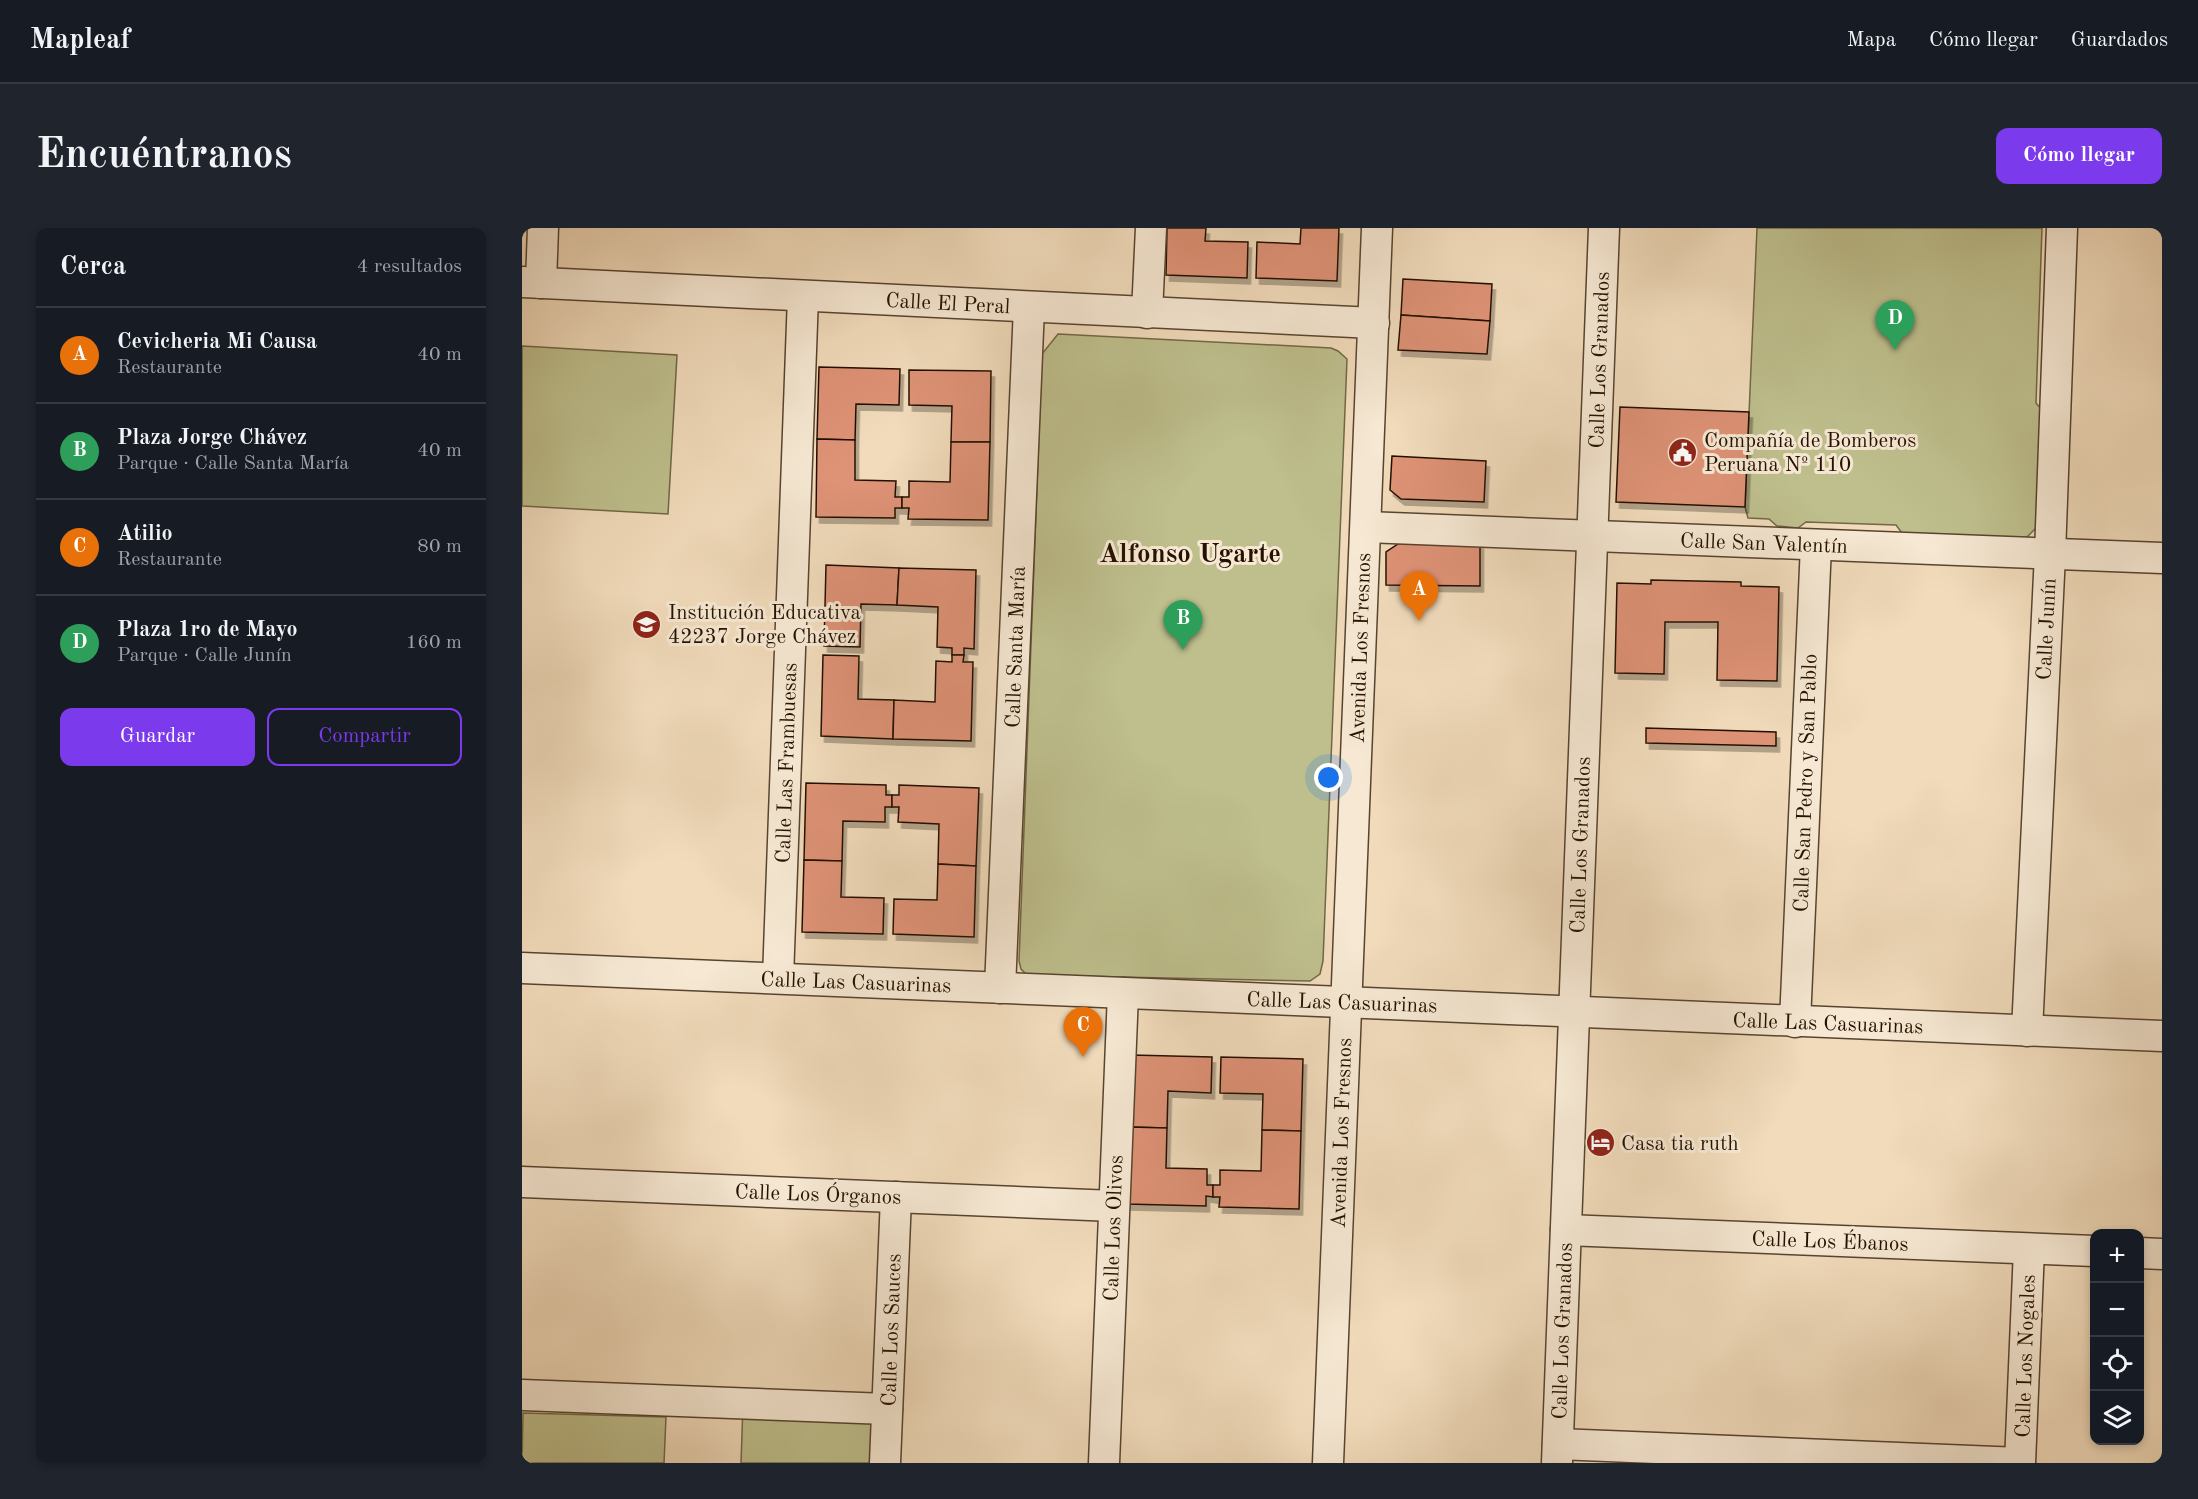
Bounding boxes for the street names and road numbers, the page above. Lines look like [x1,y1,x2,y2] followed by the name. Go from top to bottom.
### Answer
[1587,271,1614,449] street label: Calle Los Granados
[885,291,1011,318] street label: Calle El Peral
[1680,531,1848,558] street label: Calle San Valentín
[1348,552,1375,744] street label: Avenida Los Fresnos
[1003,566,1030,729] street label: Calle Santa María
[2034,577,2061,681] street label: Calle Junín
[1791,653,1822,913] street label: Calle San Pedro y San Pablo
[774,662,801,864] street label: Calle Las Frambuesas
[1568,756,1595,934] street label: Calle Los Granados
[760,970,952,997] street label: Calle Las Casuarinas
[1246,990,1438,1017] street label: Calle Las Casuarinas
[1732,1011,1924,1038] street label: Calle Las Casuarinas
[1329,1037,1356,1229] street label: Avenida Los Fresnos
[1101,1154,1128,1302] street label: Calle Los Olivos
[734,1177,902,1209] street label: Calle Los Órganos
[1751,1225,1909,1256] street label: Calle Los Ébanos
[1550,1242,1577,1420] street label: Calle Los Granados
[879,1253,906,1407] street label: Calle Los Sauces
[2013,1274,2040,1438] street label: Calle Los Nogales

